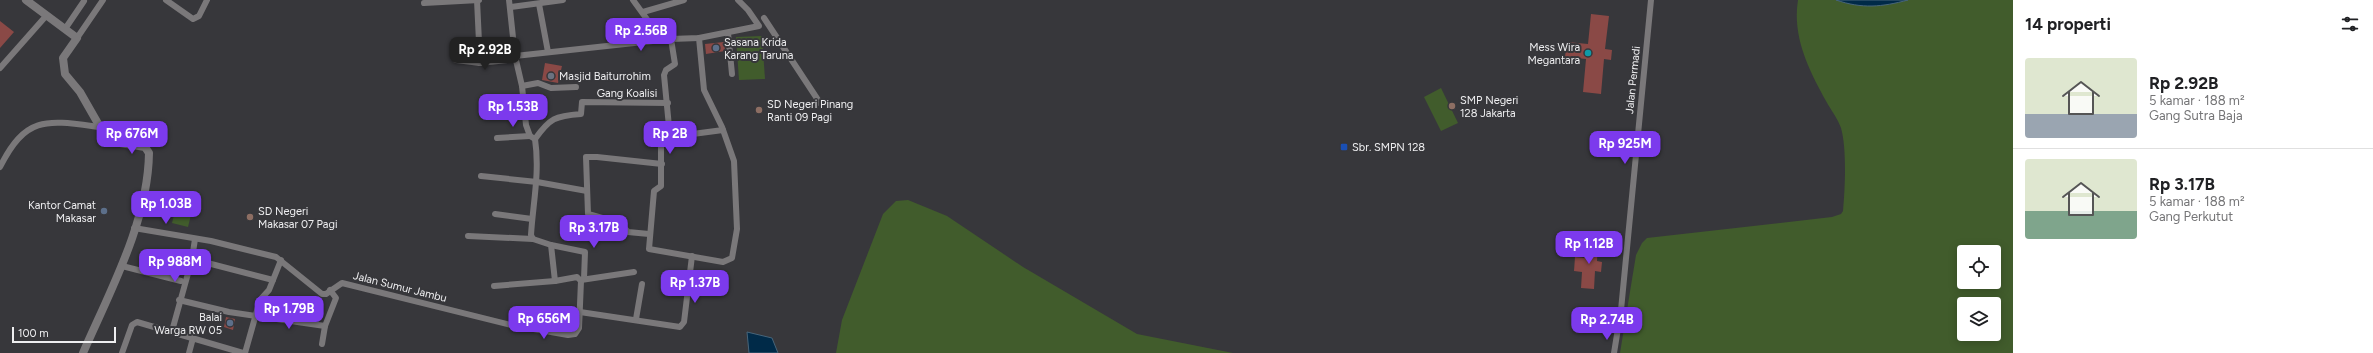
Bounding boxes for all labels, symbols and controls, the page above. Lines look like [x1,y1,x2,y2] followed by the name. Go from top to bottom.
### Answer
[2339,13,2361,35] icon: filters
[2025,14,2111,34] text: 14 properti
[600,18,682,52] pin: Rp 2.56B
[614,23,668,38] text: Rp 2.56B
[724,36,793,62] place label: Sasana Krida Karang Taruna
[444,37,526,71] pin: Rp 2.92B
[1527,41,1580,67] place label: Mess Wira Megantara
[458,42,512,57] text: Rp 2.92B
[711,43,721,53] marker: Sasana Krida Karang Taruna
[1623,45,1643,115] street label: Jalan Permadi
[1583,48,1593,58] marker: Mess Wira Megantara
[559,70,651,83] place label: Masjid Baiturrohim
[546,71,556,81] marker: Masjid Baiturrohim
[2149,73,2218,93] text: Rp 2.92B
[2057,74,2105,122] icon: home
[597,87,657,100] street label: Gang Koalisi
[2149,93,2245,108] text: 5 kamar · 188 m²
[472,94,554,128] pin: Rp 1.53B
[1460,94,1518,120] place label: SMP Negeri 128 Jakarta
[767,98,853,124] place label: SD Negeri Pinang Ranti 09 Pagi
[488,99,538,114] text: Rp 1.53B
[1447,101,1457,111] marker: SMP Negeri 128 Jakarta
[754,105,764,115] marker: SD Negeri Pinang Ranti 09 Pagi
[2149,108,2243,123] text: Gang Sutra Baja
[95,121,169,155] pin: Rp 676M
[642,121,698,155] pin: Rp 2B
[106,126,158,141] text: Rp 676M
[653,126,687,141] text: Rp 2B
[1588,131,1662,165] pin: Rp 925M
[1598,136,1652,151] text: Rp 925M
[1352,141,1425,154] place label: Sbr. SMPN 128
[1339,142,1349,152] marker: Sbr. SMPN 128
[2149,174,2215,194] text: Rp 3.17B
[2057,175,2105,223] icon: home
[125,191,207,225] pin: Rp 1.03B
[2149,194,2245,209] text: 5 kamar · 188 m²
[140,196,192,211] text: Rp 1.03B
[28,199,96,225] place label: Kantor Camat Makasar
[258,205,337,231] place label: SD Negeri Makasar 07 Pagi
[99,206,109,216] marker: Kantor Camat Makasar
[2149,209,2233,224] text: Gang Perkutut
[245,212,255,222] marker: SD Negeri Makasar 07 Pagi
[553,215,635,249] pin: Rp 3.17B
[569,220,619,235] text: Rp 3.17B
[1548,231,1630,265] pin: Rp 1.12B
[1565,236,1613,251] text: Rp 1.12B
[1957,245,2001,341] map controls
[1957,245,2001,289] button: locate
[138,249,212,283] pin: Rp 988M
[148,254,202,269] text: Rp 988M
[352,269,448,305] street label: Jalan Sumur Jambu
[654,270,736,304] pin: Rp 1.37B
[670,275,720,290] text: Rp 1.37B
[248,296,330,330] pin: Rp 1.79B
[1957,297,2001,341] button: layers
[264,301,314,316] text: Rp 1.79B
[507,306,581,340] pin: Rp 656M
[1566,307,1648,341] pin: Rp 2.74B
[154,311,222,337] place label: Balai Warga RW 05
[517,311,571,326] text: Rp 656M
[1580,312,1634,327] text: Rp 2.74B
[225,318,235,328] marker: Balai Warga RW 05
[12,325,116,344] scale bar
[18,327,49,340] text: 100 m

